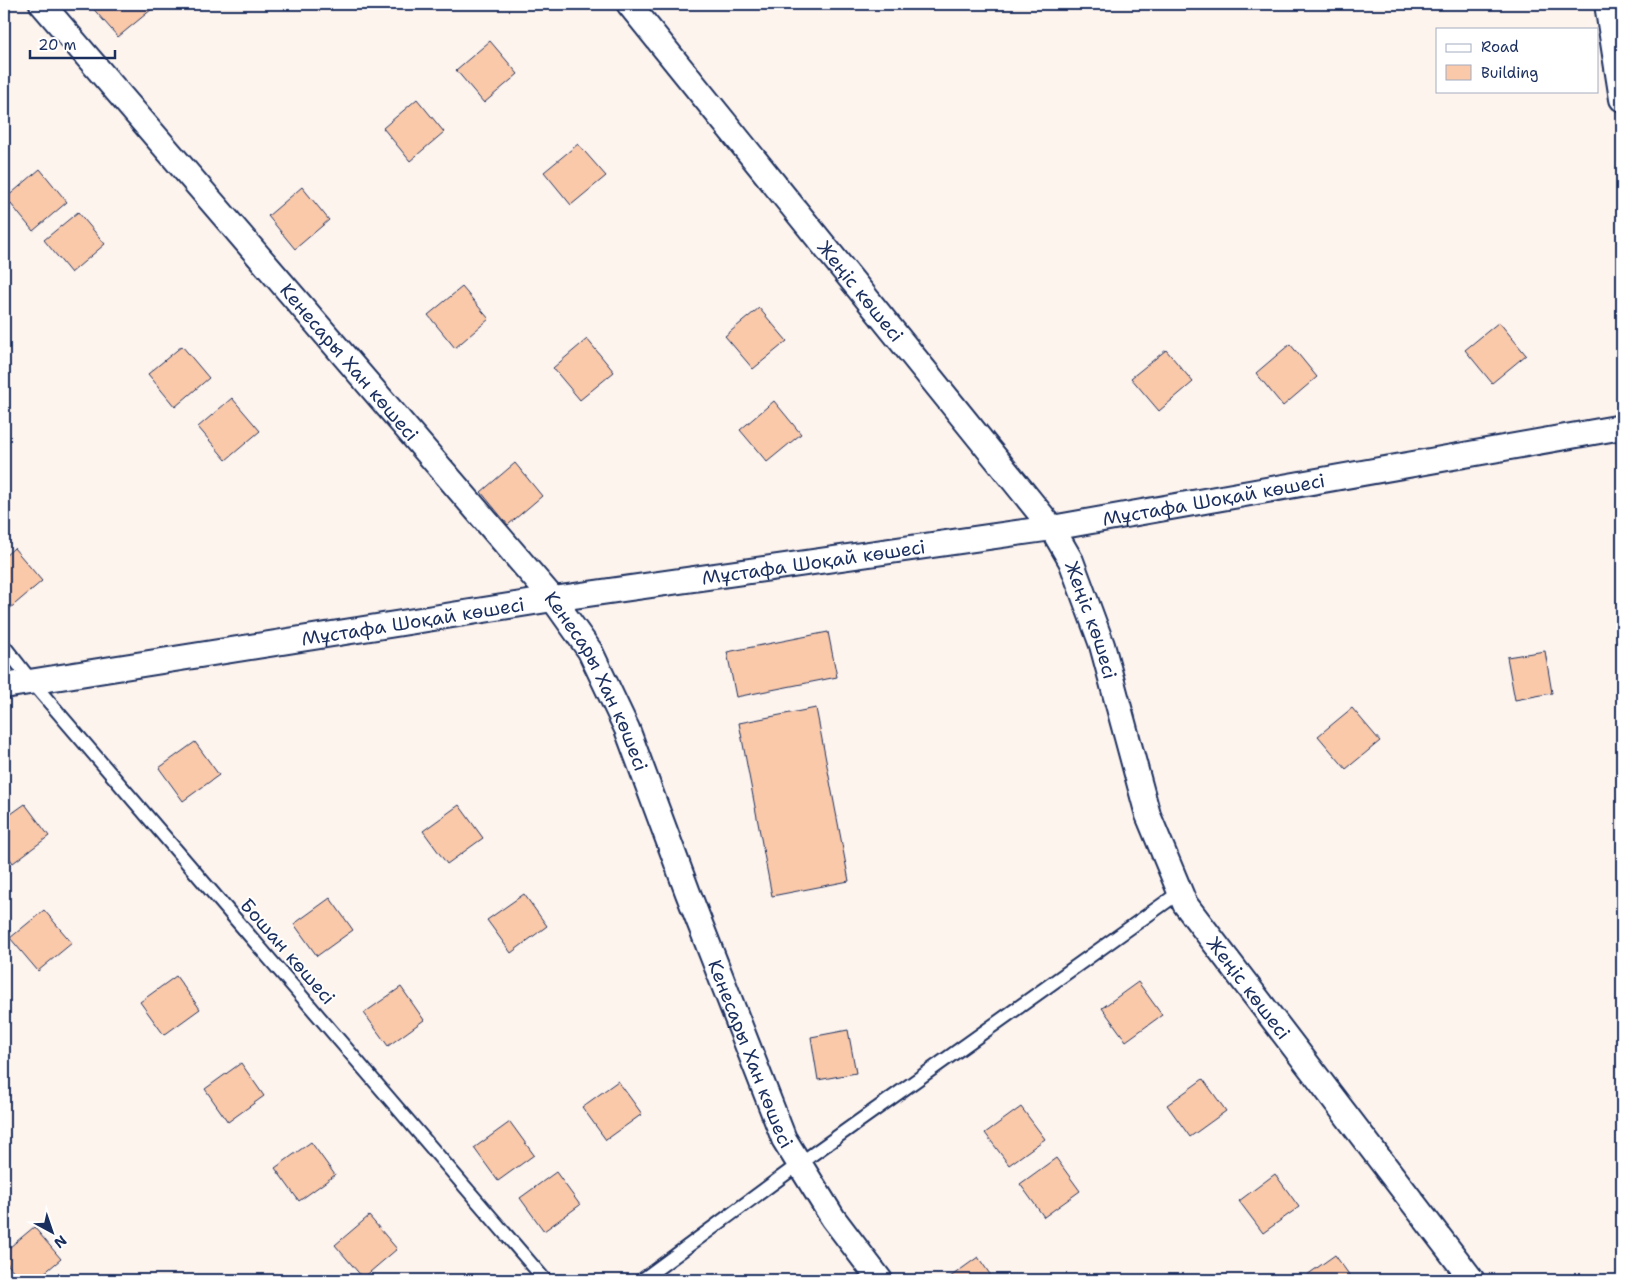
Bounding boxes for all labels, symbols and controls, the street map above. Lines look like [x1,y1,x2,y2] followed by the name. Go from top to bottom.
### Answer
[30,28,115,60] scale bar
[1436,28,1598,92] legend
[38,35,77,55] text: 20 m
[1481,37,1519,57] text: Road
[1481,63,1538,83] text: Building
[812,236,909,347] street label: Жеңіс көшесі
[274,278,424,447] street label: Кенесары Хан көшесі
[1100,468,1327,532] street label: Мұстафа Шоқай көшесі
[700,534,927,591] street label: Мұстафа Шоқай көшесі
[1059,558,1123,682] street label: Жеңіс көшесі
[539,586,654,775] street label: Кенесары Хан көшесі
[300,592,526,652] street label: Мұстафа Шоқай көшесі
[235,893,341,1010] street label: Бошан көшесі
[1201,932,1296,1045] street label: Жеңіс көшесі
[702,956,799,1153] street label: Кенесары Хан көшесі
[28,1206,78,1256] north arrow
[50,1231,70,1252] text: N

